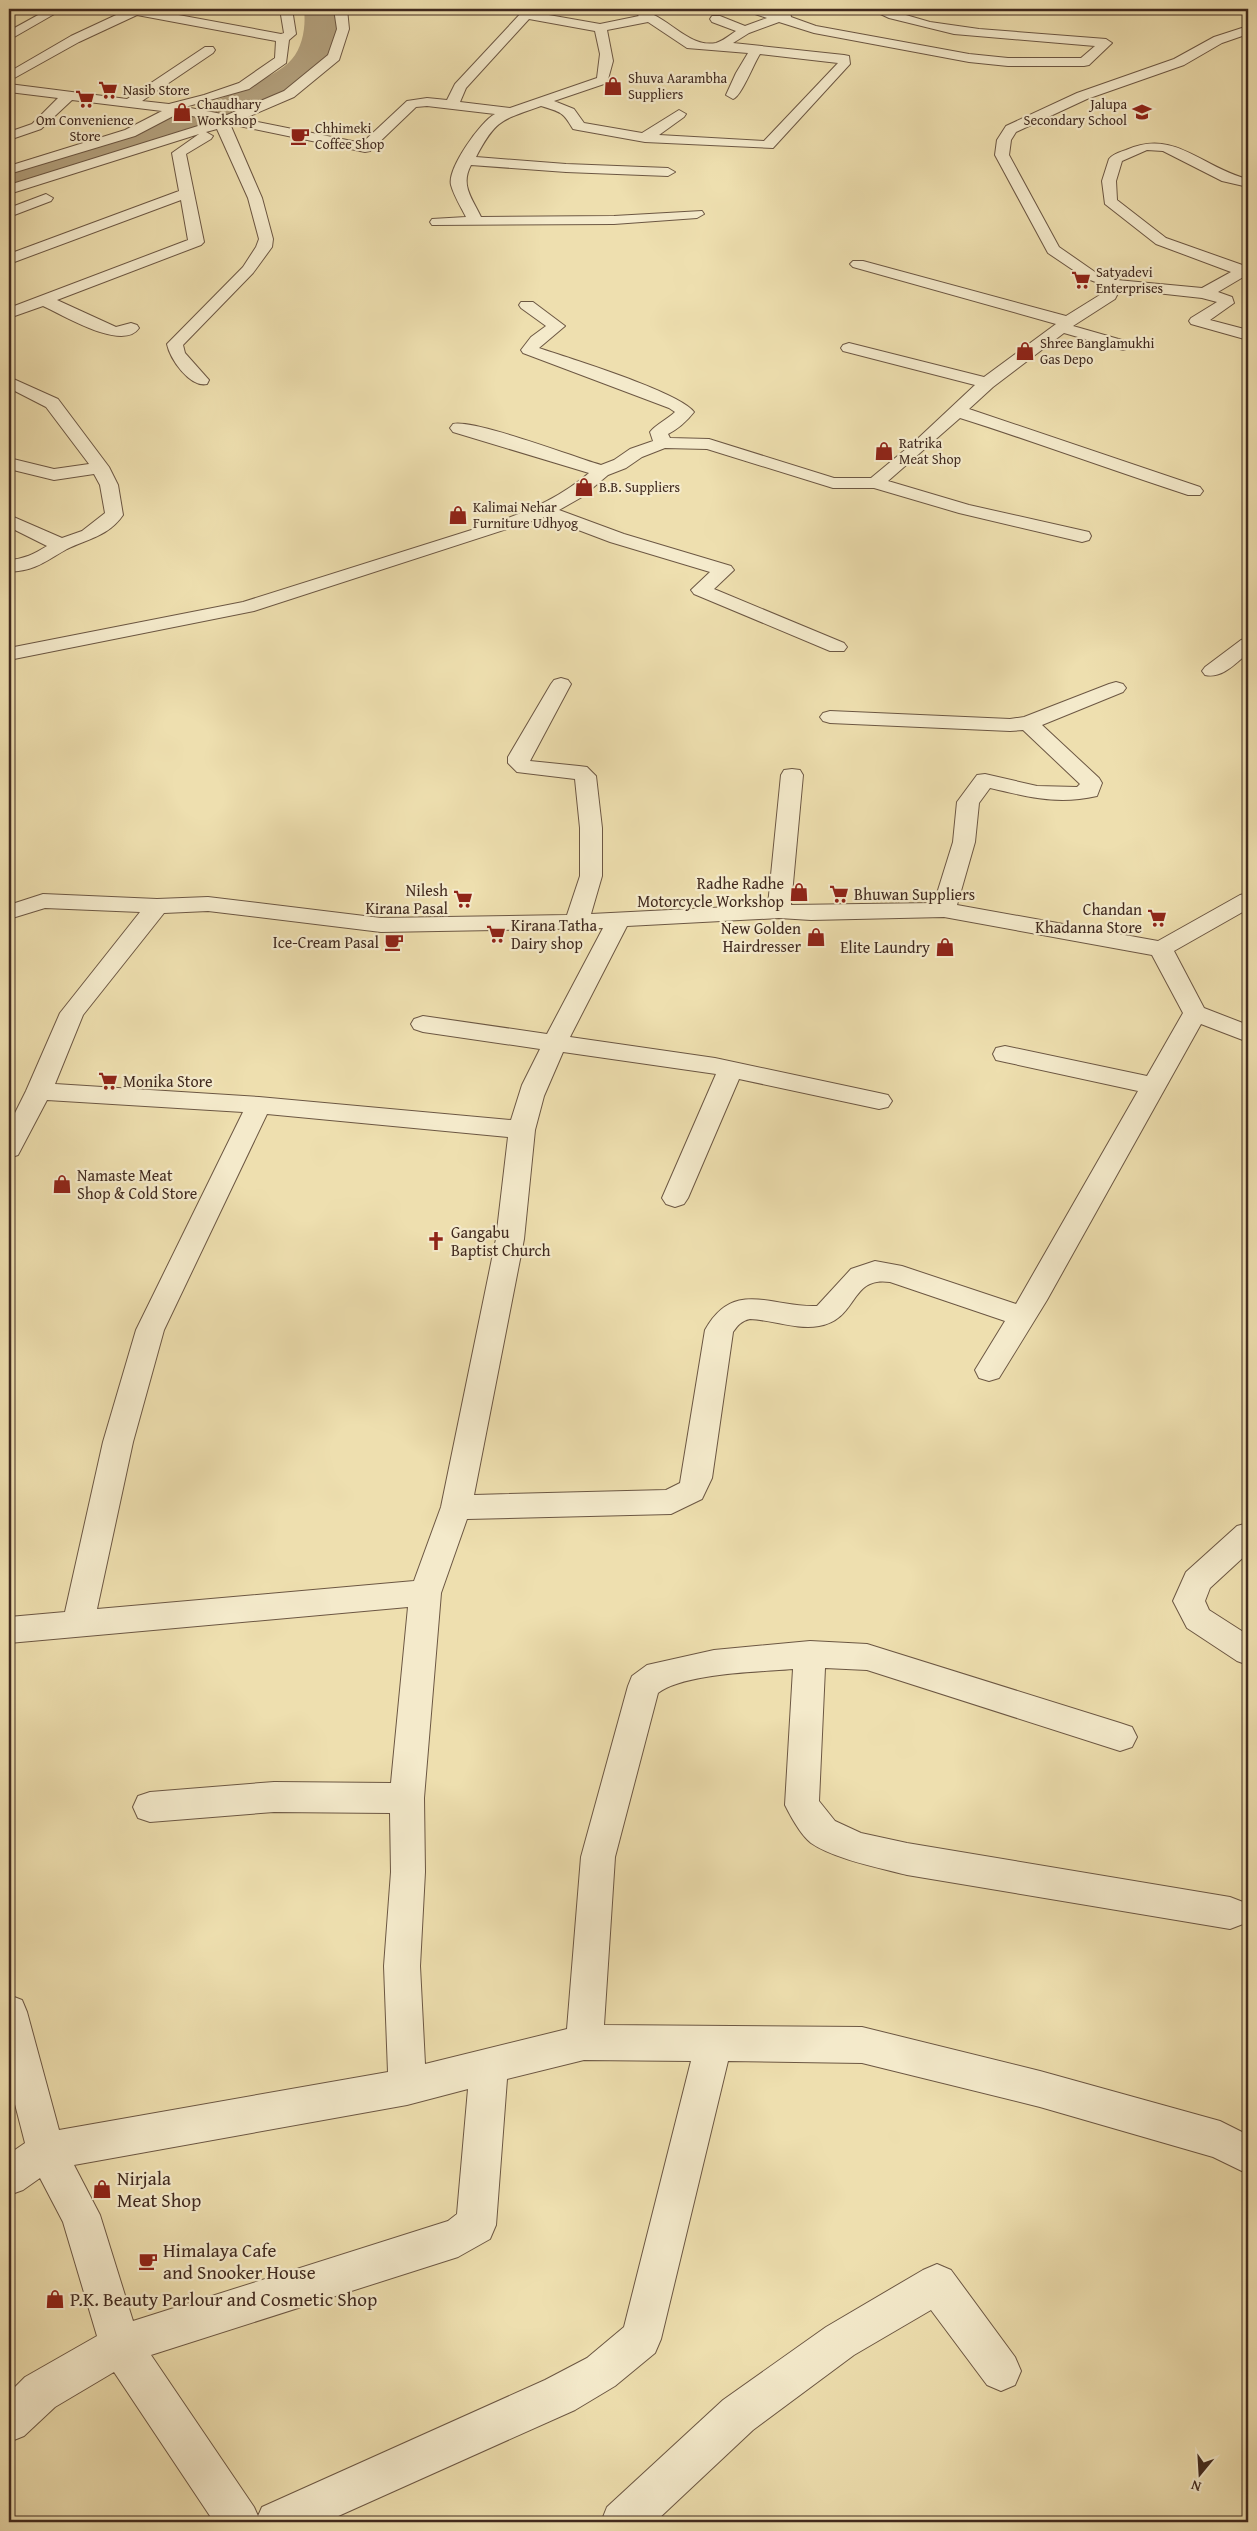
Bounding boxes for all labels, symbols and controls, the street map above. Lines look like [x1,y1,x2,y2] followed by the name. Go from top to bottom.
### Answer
[628,68,728,104] place label: Shuva Aarambha Suppliers
[602,75,624,97] shop icon: Shuva Aarambha Suppliers
[97,79,119,101] supermarket icon: Nasib Store
[123,80,190,100] place label: Nasib Store
[74,88,96,110] supermarket icon: Om Convenience Store
[197,94,261,130] place label: Chaudhary Workshop
[1024,94,1127,130] place label: Jalupa Secondary School
[171,101,193,123] shop icon: Chaudhary Workshop
[1131,101,1153,123] school or university icon: Jalupa Secondary School
[36,110,134,146] place label: Om Convenience Store
[315,118,385,154] place label: Chhimeki Coffee Shop
[289,125,311,147] cafe icon: Chhimeki Coffee Shop
[1096,262,1163,298] place label: Satyadevi Enterprises
[1070,269,1092,291] supermarket icon: Satyadevi Enterprises
[1040,333,1154,369] place label: Shree Banglamukhi Gas Depo
[1014,340,1036,362] shop icon: Shree Banglamukhi Gas Depo
[899,433,962,469] place label: Ratrika Meat Shop
[873,440,895,462] shop icon: Ratrika Meat Shop
[573,476,595,498] shop icon: B.B. Suppliers
[599,477,680,497] place label: B.B. Suppliers
[473,497,578,533] place label: Kalimai Nehar Furniture Udhyog
[447,504,469,526] shop icon: Kalimai Nehar Furniture Udhyog
[637,871,784,913] place label: Radhe Radhe Motorcycle Workshop
[365,878,449,920] place label: Nilesh Kirana Pasal
[788,881,810,903] shop icon: Radhe Radhe Motorcycle Workshop
[854,882,975,906] place label: Bhuwan Suppliers
[828,883,850,905] supermarket icon: Bhuwan Suppliers
[452,888,474,910] supermarket icon: Nilesh Kirana Pasal
[1035,897,1142,939] place label: Chandan Khadanna Store
[1146,907,1168,929] supermarket icon: Chandan Khadanna Store
[511,913,598,955] place label: Kirana Tatha Dairy shop
[721,916,801,958] place label: New Golden Hairdresser
[485,923,507,945] supermarket icon: Kirana Tatha Dairy shop
[805,926,827,948] shop icon: New Golden Hairdresser
[273,930,380,954] place label: Ice-Cream Pasal
[383,931,405,953] cafe icon: Ice-Cream Pasal
[840,935,930,959] place label: Elite Laundry
[934,936,956,958] shop icon: Elite Laundry
[123,1069,212,1093] place label: Monika Store
[97,1070,119,1092] supermarket icon: Monika Store
[77,1163,197,1205] place label: Namaste Meat Shop & Cold Store
[51,1173,73,1195] shop icon: Namaste Meat Shop & Cold Store
[451,1220,550,1262] place label: Gangabu Baptist Church
[425,1230,447,1252] church icon: Gangabu Baptist Church
[117,2164,201,2214] place label: Nirjala Meat Shop
[91,2178,113,2200] shop icon: Nirjala Meat Shop
[163,2236,316,2286] place label: Himalaya Cafe and Snooker House
[137,2250,159,2272] cafe icon: Himalaya Cafe and Snooker House
[70,2285,377,2313] place label: P.K. Beauty Parlour and Cosmetic Shop
[44,2288,66,2310] shop icon: P.K. Beauty Parlour and Cosmetic Shop
[1174,2448,1224,2498] north arrow
[1188,2475,1204,2497] text: N

